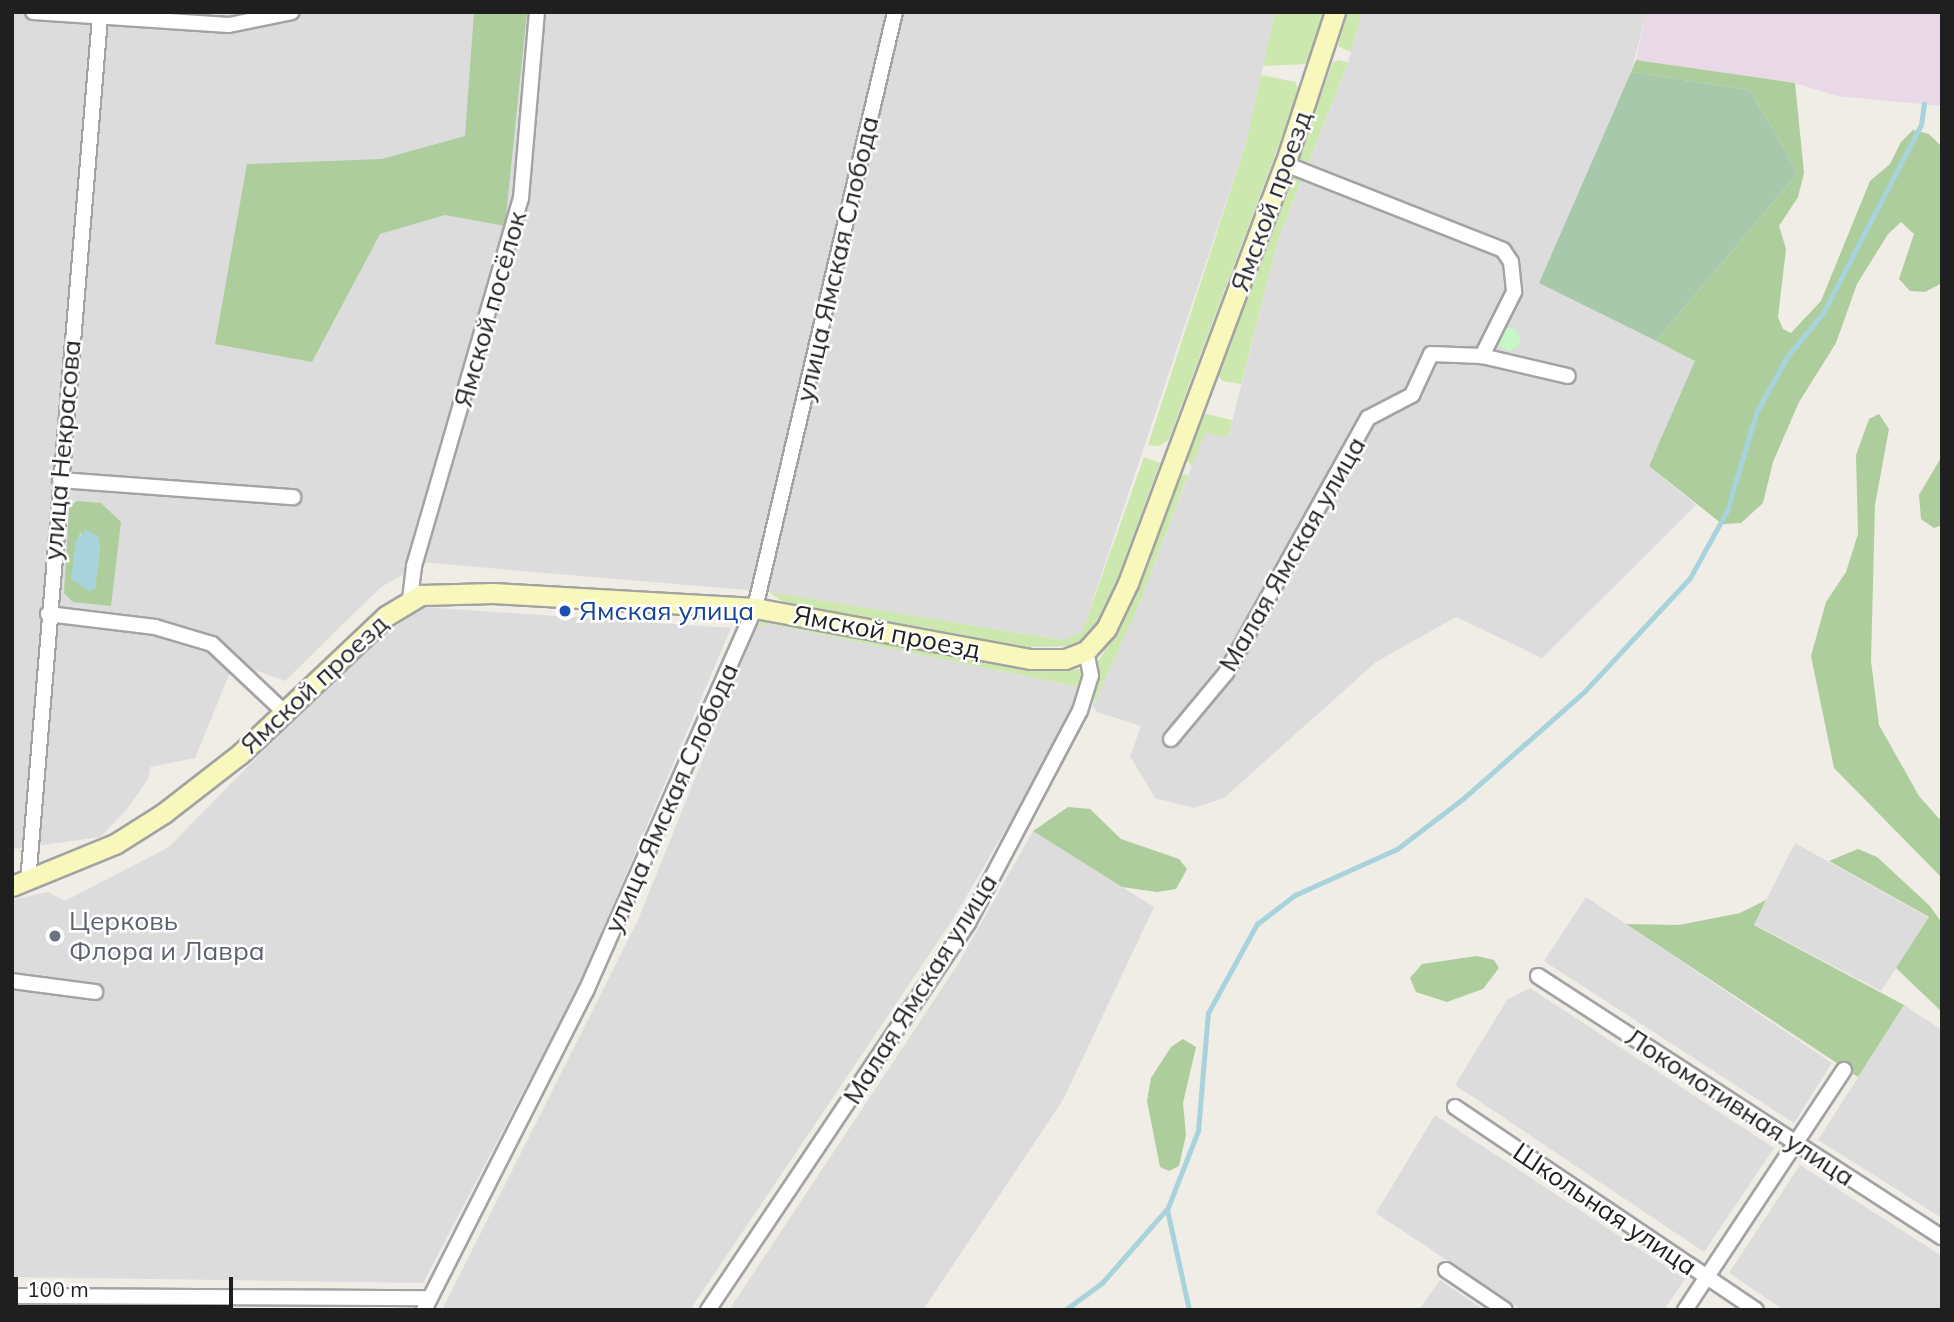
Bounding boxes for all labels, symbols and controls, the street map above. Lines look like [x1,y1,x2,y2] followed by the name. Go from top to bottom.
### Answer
[1224,106,1318,296] street label: Ямской проезд
[789,113,885,405] street label: улица Ямская Слобода
[447,207,533,411] street label: Ямской посёлок
[37,338,87,562] street label: улица Некрасова
[1212,431,1372,677] street label: Малая Ямская улица
[579,595,754,627] place label: Ямская улица
[791,599,983,665] street label: Ямской проезд
[557,603,573,619] marker: Ямская улица
[234,608,394,760] street label: Ямской проезд
[597,658,745,938] street label: улица Ямская Слобода
[836,868,1004,1110] street label: Малая Ямская улица
[69,905,265,967] place label: Церковь Флора и Лавра
[47,928,63,944] marker: Церковь Флора и Лавра
[1620,1021,1860,1193] street label: Локомотивная улица
[1507,1136,1703,1282] street label: Школьная улица
[18,1262,236,1306] scale bar
[27,1276,89,1302] text: 100 m

